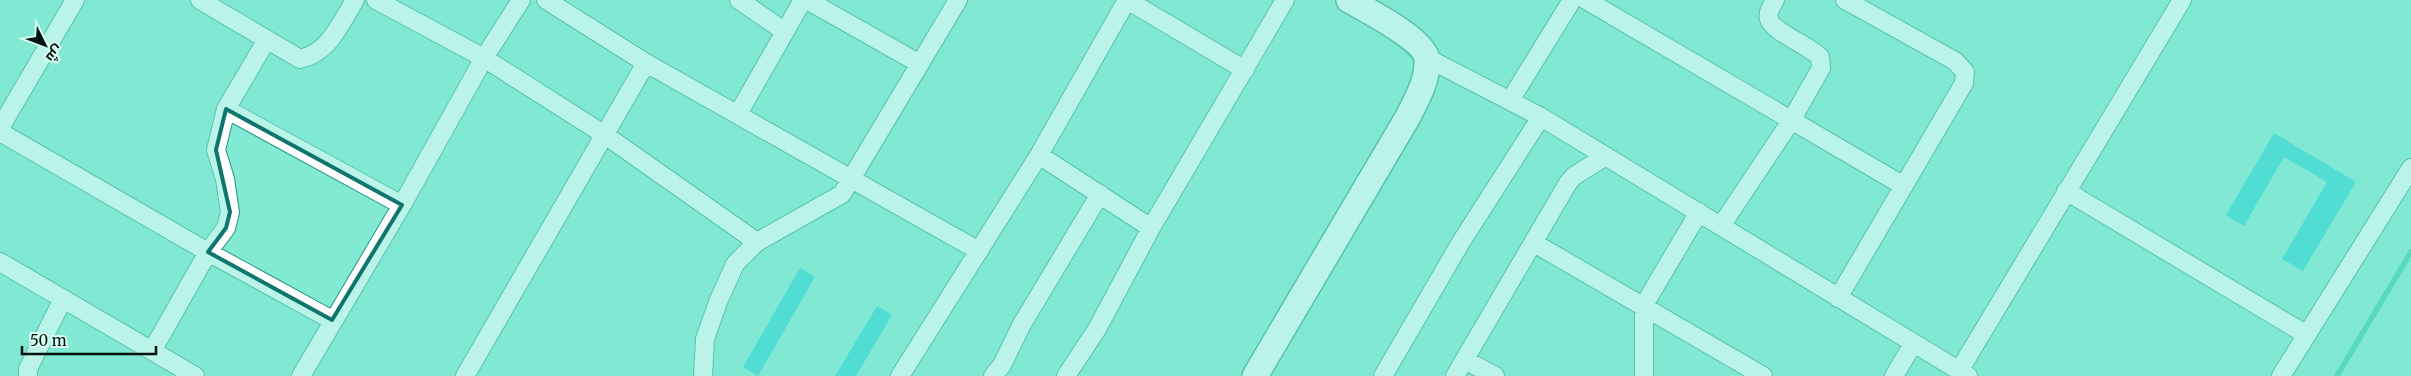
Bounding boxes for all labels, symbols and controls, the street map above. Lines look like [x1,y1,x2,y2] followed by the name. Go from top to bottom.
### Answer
[20,20,70,70] north arrow
[42,41,67,66] text: ش
[22,324,156,356] scale bar
[30,331,67,350] text: 50 m

